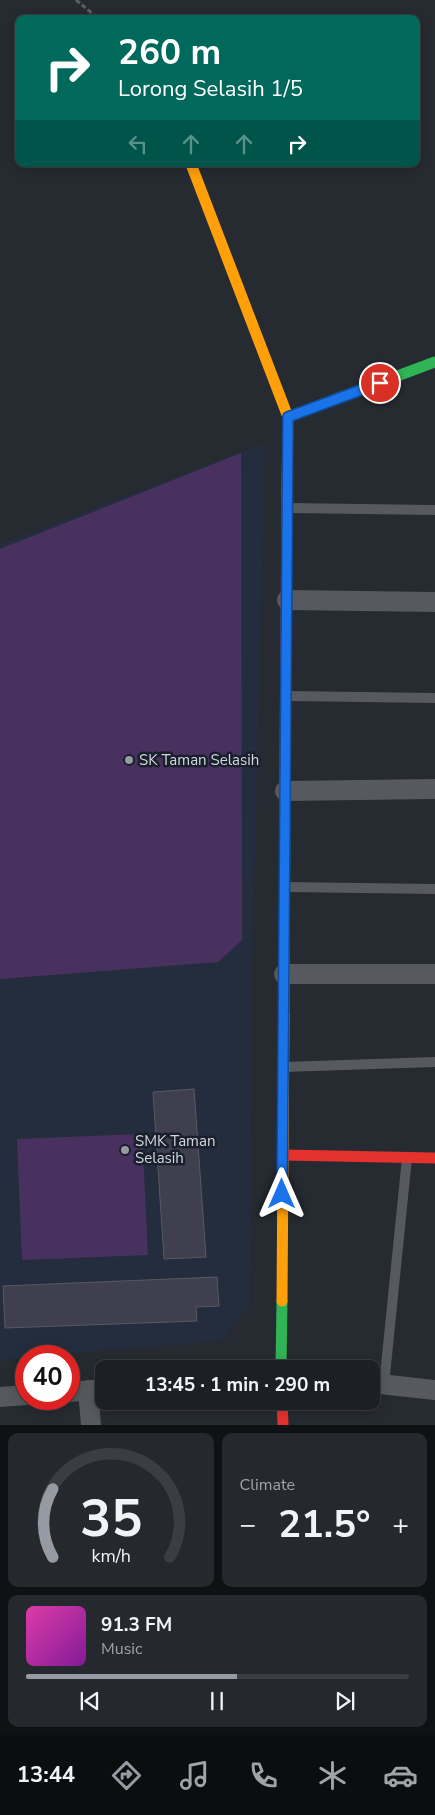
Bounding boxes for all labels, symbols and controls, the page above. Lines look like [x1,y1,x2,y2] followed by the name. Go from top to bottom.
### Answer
[118,29,221,76] text: 260 m
[35,35,100,100] icon: right
[118,74,303,104] text: Lorong Selasih 1/5
[124,130,152,158] icon: left
[177,130,205,158] icon: ahead
[230,130,258,158] icon: ahead
[283,130,311,158] icon: right
[359,362,401,404] pin
[366,369,394,397] icon: arrive
[139,750,259,770] place label: SK Taman Selasih
[123,754,135,766] marker: SK Taman Selasih
[135,1131,215,1168] place label: SMK Taman Selasih
[119,1144,131,1156] marker: SMK Taman Selasih
[255,1167,307,1219] position arrow
[15,1345,80,1410] speed limit sign: 40
[145,1372,330,1398] text: 13:45 · 1 min · 290 m
[240,1474,295,1496] text: Climate
[80,1483,142,1554] text: 35
[278,1499,370,1550] text: 21.5°
[240,1506,256,1544] text: −
[392,1506,409,1544] text: +
[91,1544,130,1568] text: km/h
[101,1612,172,1638] text: 91.3 FM
[101,1638,142,1660] text: Music
[76,1687,104,1715] icon: previous
[203,1687,231,1715] icon: pause
[331,1687,359,1715] icon: next
[109,1758,144,1793] icon: directions
[177,1758,212,1793] icon: music
[246,1758,281,1793] icon: phone
[315,1758,350,1793] icon: climate
[383,1758,418,1793] icon: car
[17,1760,75,1790] text: 13:44

